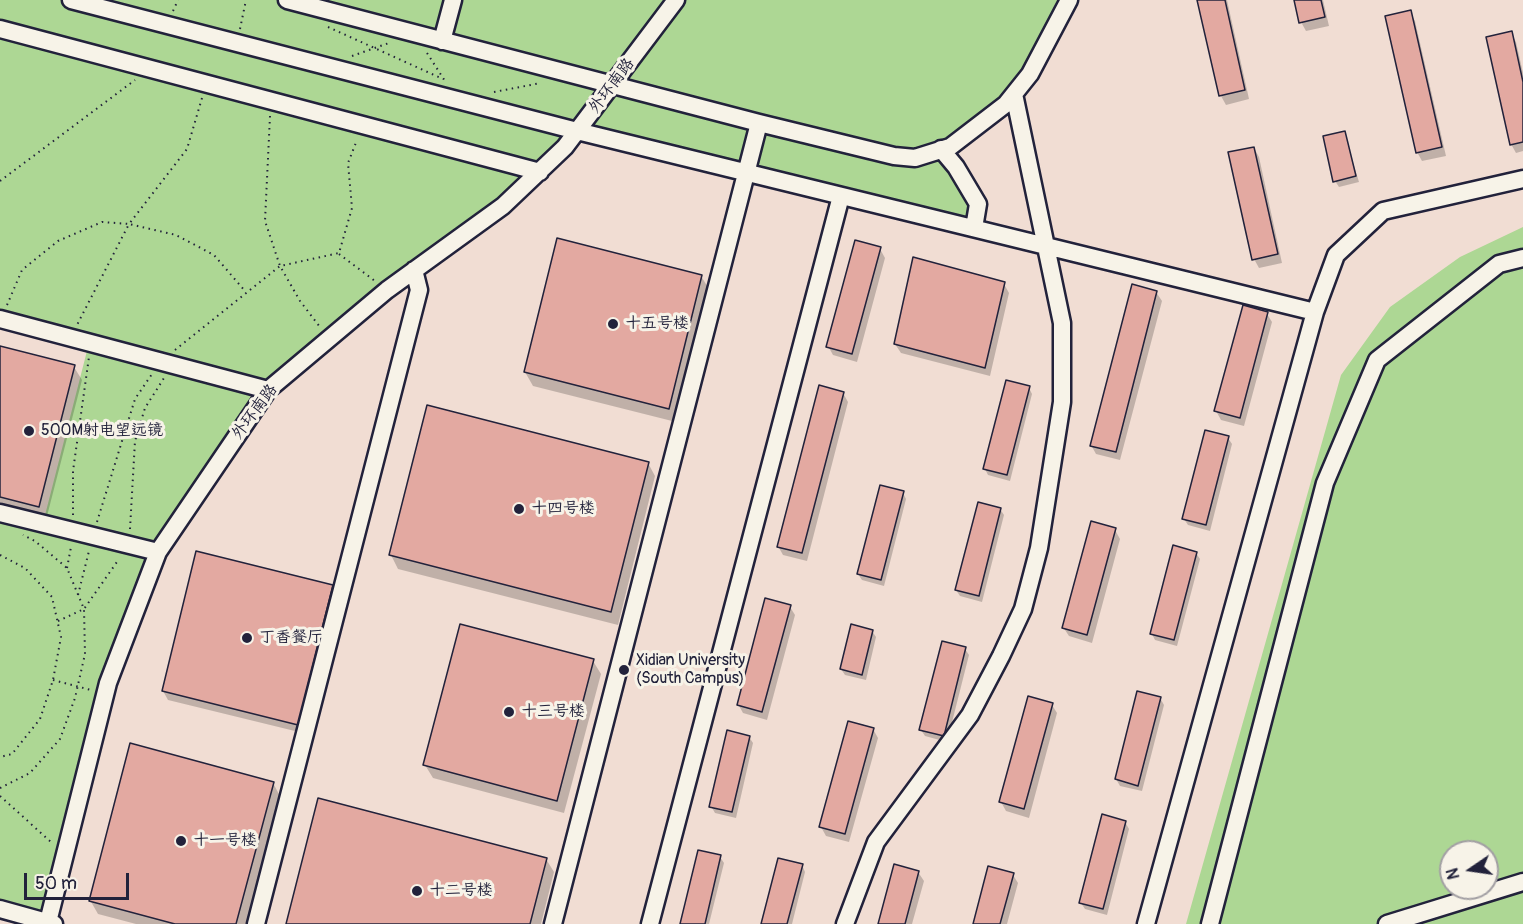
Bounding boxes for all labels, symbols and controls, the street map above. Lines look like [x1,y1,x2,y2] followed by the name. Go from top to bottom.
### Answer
[585,55,639,117] street label: 外环南路
[625,314,689,334] place label: 十五号楼
[606,317,620,331] marker: 十五号楼
[228,381,282,443] street label: 外环南路
[41,421,163,441] place label: 500M射电望远镜
[22,424,36,438] marker: 500M射电望远镜
[531,499,595,519] place label: 十四号楼
[512,502,526,516] marker: 十四号楼
[259,628,323,648] place label: 丁香餐厅
[240,631,254,645] marker: 丁香餐厅
[636,651,745,689] place label: Xidian University (South Campus)
[617,663,631,677] marker: Xidian University (South Campus)
[521,702,585,722] place label: 十三号楼
[502,705,516,719] marker: 十三号楼
[193,831,257,851] place label: 十一号楼
[174,834,188,848] marker: 十一号楼
[1439,840,1499,900] north arrow
[27,861,132,899] scale bar
[1442,866,1464,881] text: N
[35,872,77,895] text: 50 m
[429,881,493,901] place label: 十二号楼
[410,884,424,898] marker: 十二号楼

